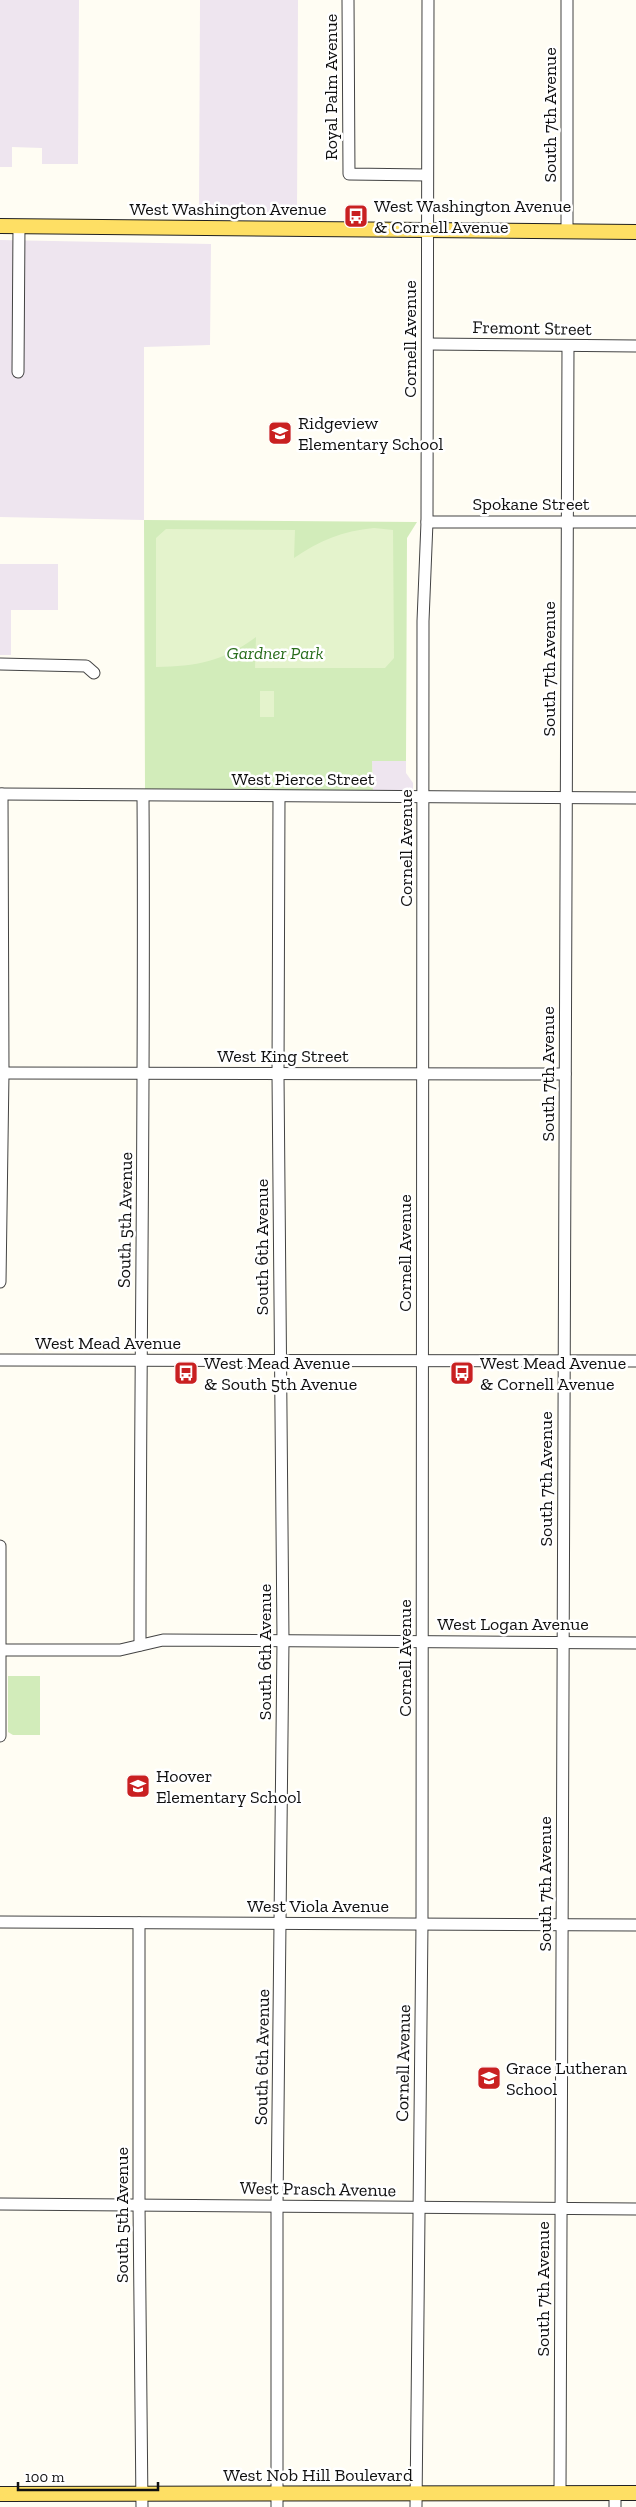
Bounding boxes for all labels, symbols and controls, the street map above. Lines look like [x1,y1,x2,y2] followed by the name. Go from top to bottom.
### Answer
[320,14,342,160] street label: Royal Palm Avenue
[539,47,561,183] street label: South 7th Avenue
[374,195,571,238] place label: West Washington Avenue & Cornell Avenue
[129,198,327,220] street label: West Washington Avenue
[343,203,369,229] bus stop icon: West Washington Avenue & Cornell Avenue
[399,280,421,398] street label: Cornell Avenue
[472,316,592,340] street label: Fremont Street
[298,412,443,455] place label: Ridgeview Elementary School
[267,420,293,446] school or university icon: Ridgeview Elementary School
[472,493,590,515] street label: Spokane Street
[538,601,560,737] street label: South 7th Avenue
[227,642,323,664] park label: Gardner Park
[232,768,375,790] street label: West Pierce Street
[395,789,417,907] street label: Cornell Avenue
[537,1006,559,1142] street label: South 7th Avenue
[217,1045,349,1067] street label: West King Street
[113,1152,137,1288] street label: South 5th Avenue
[251,1179,273,1315] street label: South 6th Avenue
[394,1194,416,1312] street label: Cornell Avenue
[35,1332,181,1354] street label: West Mead Avenue
[204,1352,357,1395] place label: West Mead Avenue & South 5th Avenue
[480,1352,626,1395] place label: West Mead Avenue & Cornell Avenue
[173,1360,199,1386] bus stop icon: West Mead Avenue & South 5th Avenue
[449,1360,475,1386] bus stop icon: West Mead Avenue & Cornell Avenue
[535,1411,557,1547] street label: South 7th Avenue
[254,1584,276,1720] street label: South 6th Avenue
[394,1599,416,1717] street label: Cornell Avenue
[437,1613,589,1635] street label: West Logan Avenue
[156,1765,301,1808] place label: Hoover Elementary School
[125,1773,151,1799] school or university icon: Hoover Elementary School
[534,1816,556,1952] street label: South 7th Avenue
[247,1895,389,1917] street label: West Viola Avenue
[250,1989,274,2125] street label: South 6th Avenue
[391,2004,415,2122] street label: Cornell Avenue
[506,2057,628,2100] place label: Grace Lutheran School
[476,2065,502,2091] school or university icon: Grace Lutheran School
[111,2147,133,2283] street label: South 5th Avenue
[240,2177,396,2201] street label: West Prasch Avenue
[532,2221,554,2357] street label: South 7th Avenue
[18,2460,158,2492] scale bar
[223,2464,413,2486] street label: West Nob Hill Boulevard
[25,2468,64,2486] text: 100 m

